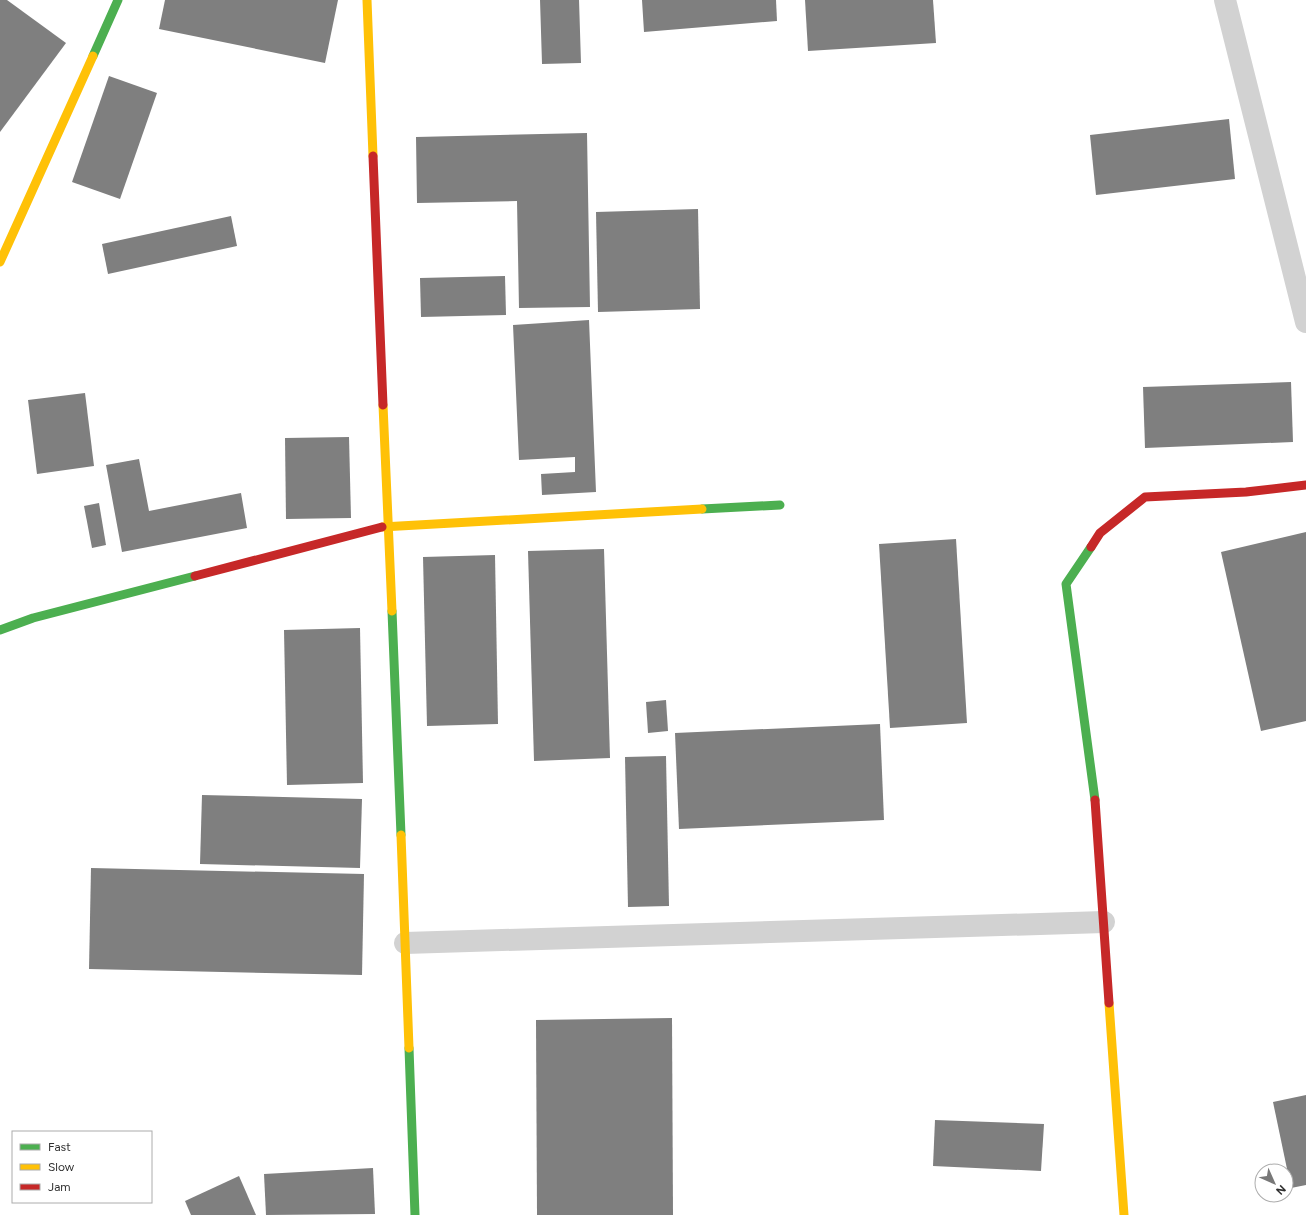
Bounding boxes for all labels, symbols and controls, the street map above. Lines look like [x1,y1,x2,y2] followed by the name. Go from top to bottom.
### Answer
[12,1131,152,1203] legend
[48,1140,71,1154] text: Fast
[48,1160,75,1174] text: Slow
[1254,1163,1294,1203] north arrow
[48,1180,71,1194] text: Jam
[1273,1182,1288,1197] text: N

